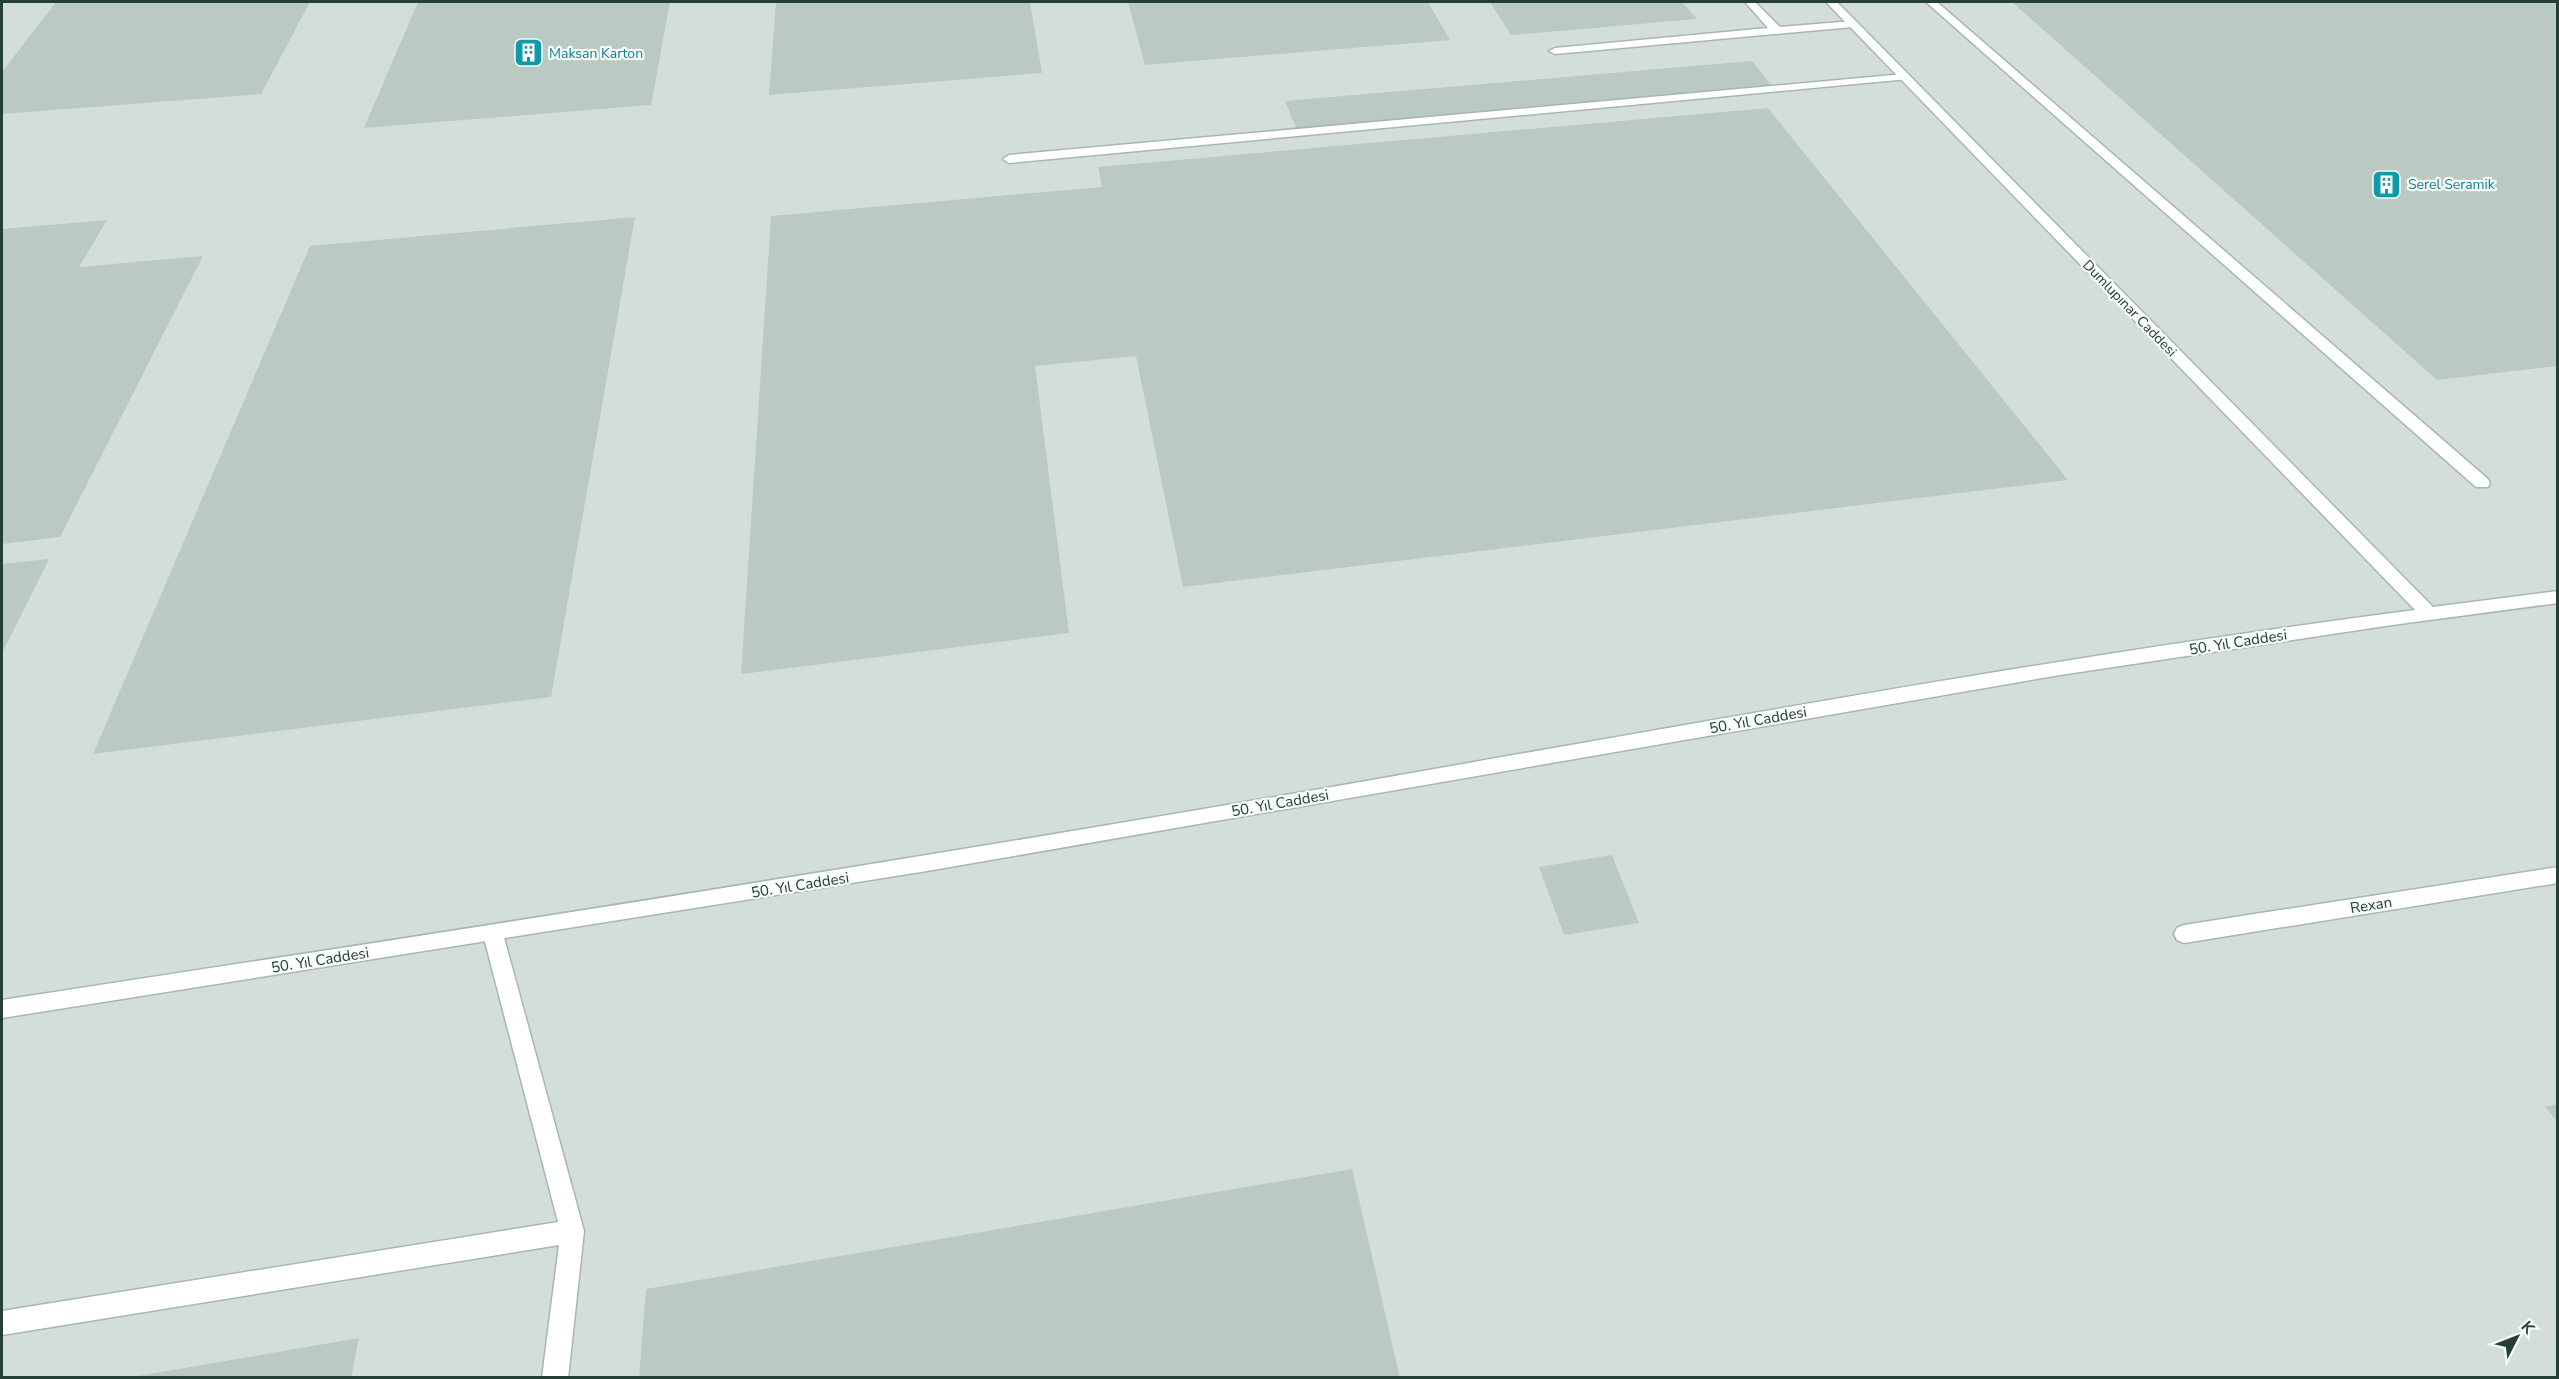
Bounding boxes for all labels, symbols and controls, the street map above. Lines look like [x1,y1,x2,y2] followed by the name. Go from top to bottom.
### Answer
[512,37,544,69] building icon: Maksan Karton
[549,44,643,63] place label: Maksan Karton
[2371,168,2403,200] building icon: Serel Seramik
[2408,175,2496,194] place label: Serel Seramik
[2078,256,2181,361] street label: Dumlupınar Caddesi
[2188,624,2288,660] street label: 50. Yıl Caddesi
[1708,702,1808,738] street label: 50. Yıl Caddesi
[1230,785,1330,821] street label: 50. Yıl Caddesi
[750,867,850,903] street label: 50. Yıl Caddesi
[2349,892,2393,918] street label: Rexan
[270,942,370,978] street label: 50. Yıl Caddesi
[2487,1307,2547,1367] north arrow
[2516,1316,2540,1340] text: K

